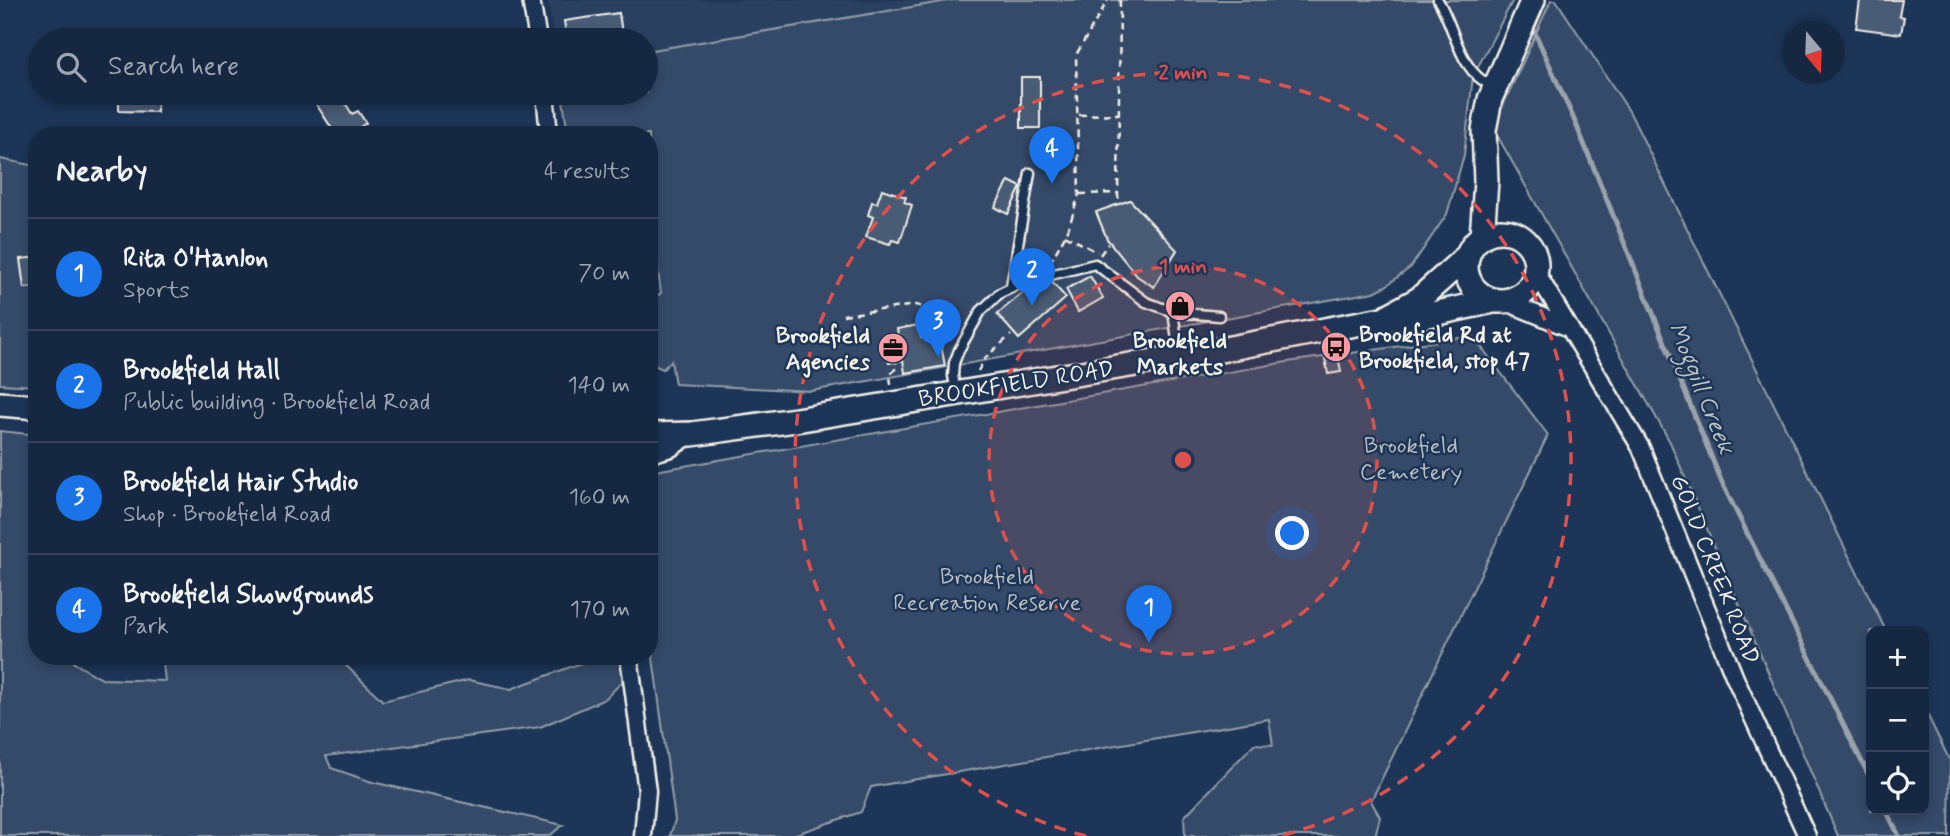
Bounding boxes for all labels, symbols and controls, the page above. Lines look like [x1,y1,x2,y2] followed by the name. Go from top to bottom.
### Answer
[1782,21,1845,84] north arrow
[28,28,658,105] search box
[52,48,90,86] icon: search
[108,50,239,84] text: Search here
[1158,59,1208,87] text: 2 min
[1029,126,1075,184] pin: 4
[56,152,147,191] text: Nearby
[544,157,630,187] text: 4 results
[123,242,268,276] text: Rita O'Hanlon
[1009,248,1055,306] pin: 2
[1159,253,1207,281] text: 1 min
[74,259,84,289] text: 1
[578,259,630,289] text: 70 m
[123,276,190,306] text: Sports
[1163,289,1197,323] shop icon: Brookfield Markets
[915,299,961,357] pin: 3
[1657,318,1742,462] water label: Moggill Creek
[1359,321,1530,377] place label: Brookfield Rd at Brookfield, stop 47
[776,322,871,378] place label: Brookfield Agencies
[1133,327,1227,383] place label: Brookfield Markets
[1319,330,1353,364] bus stop icon: Brookfield Rd at Brookfield, stop 47
[876,331,910,365] office icon: Brookfield Agencies
[123,354,280,388] text: Brookfield Hall
[917,355,1116,415] street label: BROOKFIELD ROAD
[73,371,85,401] text: 2
[567,371,630,401] text: 140 m
[123,388,430,418] text: Public building · Brookfield Road
[1360,432,1462,488] park label: Brookfield Cemetery
[1171,448,1195,472] centre of rings
[123,466,358,500] text: Brookfield Hair Studio
[1662,471,1766,669] street label: GOLD CREEK ROAD
[74,483,84,513] text: 3
[569,483,630,513] text: 160 m
[123,500,331,530] text: Shop · Brookfield Road
[1275,516,1309,550] your location
[893,563,1081,619] park label: Brookfield Recreation Reserve
[123,578,374,612] text: Brookfield Showgrounds
[1126,585,1172,643] pin: 1
[72,595,86,625] text: 4
[570,595,630,625] text: 170 m
[123,612,169,642] text: Park
[1866,626,1929,815] map controls
[1866,626,1929,689] button: +
[1866,689,1929,752] button: −
[1866,752,1929,815] button: locate

